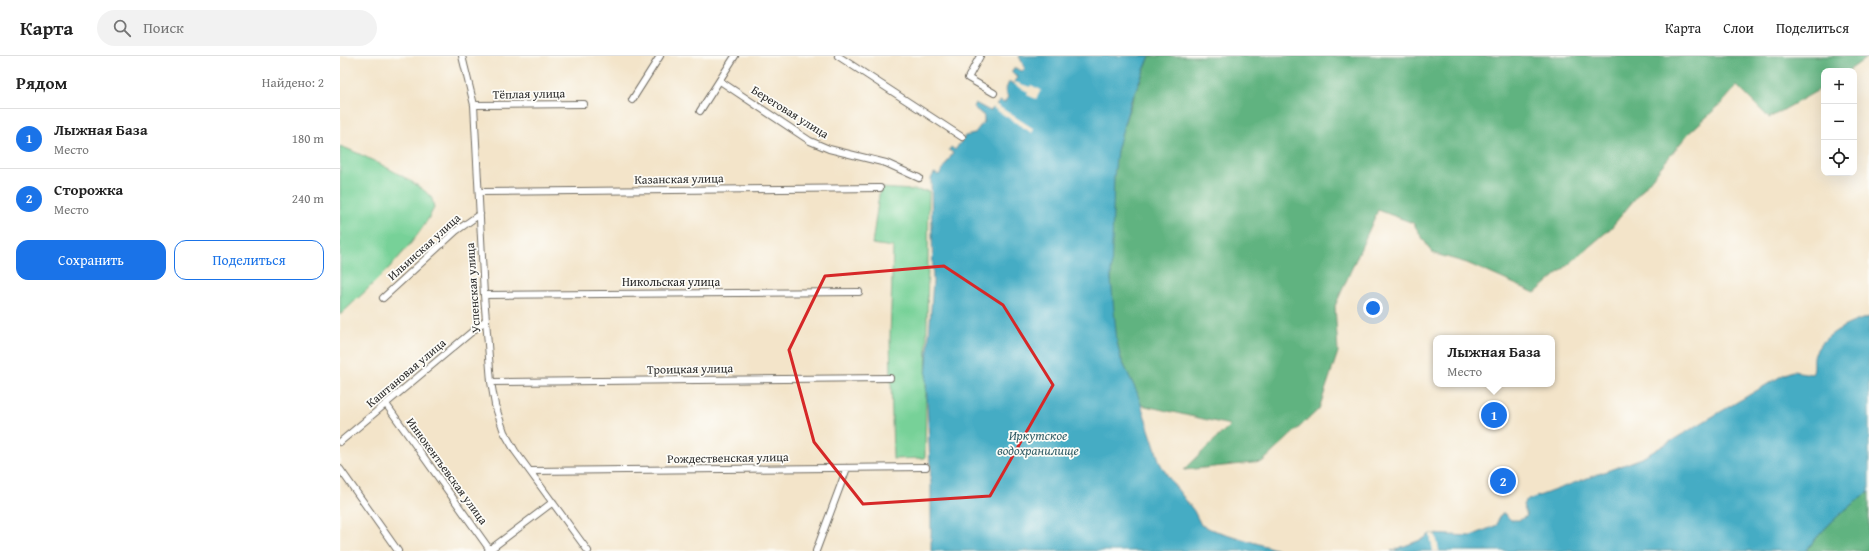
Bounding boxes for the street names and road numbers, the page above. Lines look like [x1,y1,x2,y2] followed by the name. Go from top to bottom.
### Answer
[748,81,832,142] street label: Береговая улица
[493,84,566,103] street label: Тёплая улица
[634,169,724,188] street label: Казанская улица
[383,209,464,284] street label: Ильинская улица
[461,242,484,334] street label: Успенская улица
[622,273,720,290] street label: Никольская улица
[362,334,449,411] street label: Каштановая улица
[647,359,734,378] street label: Троицкая улица
[403,414,492,528] street label: Иннокентьевская улица
[667,448,789,467] street label: Рождественская улица

